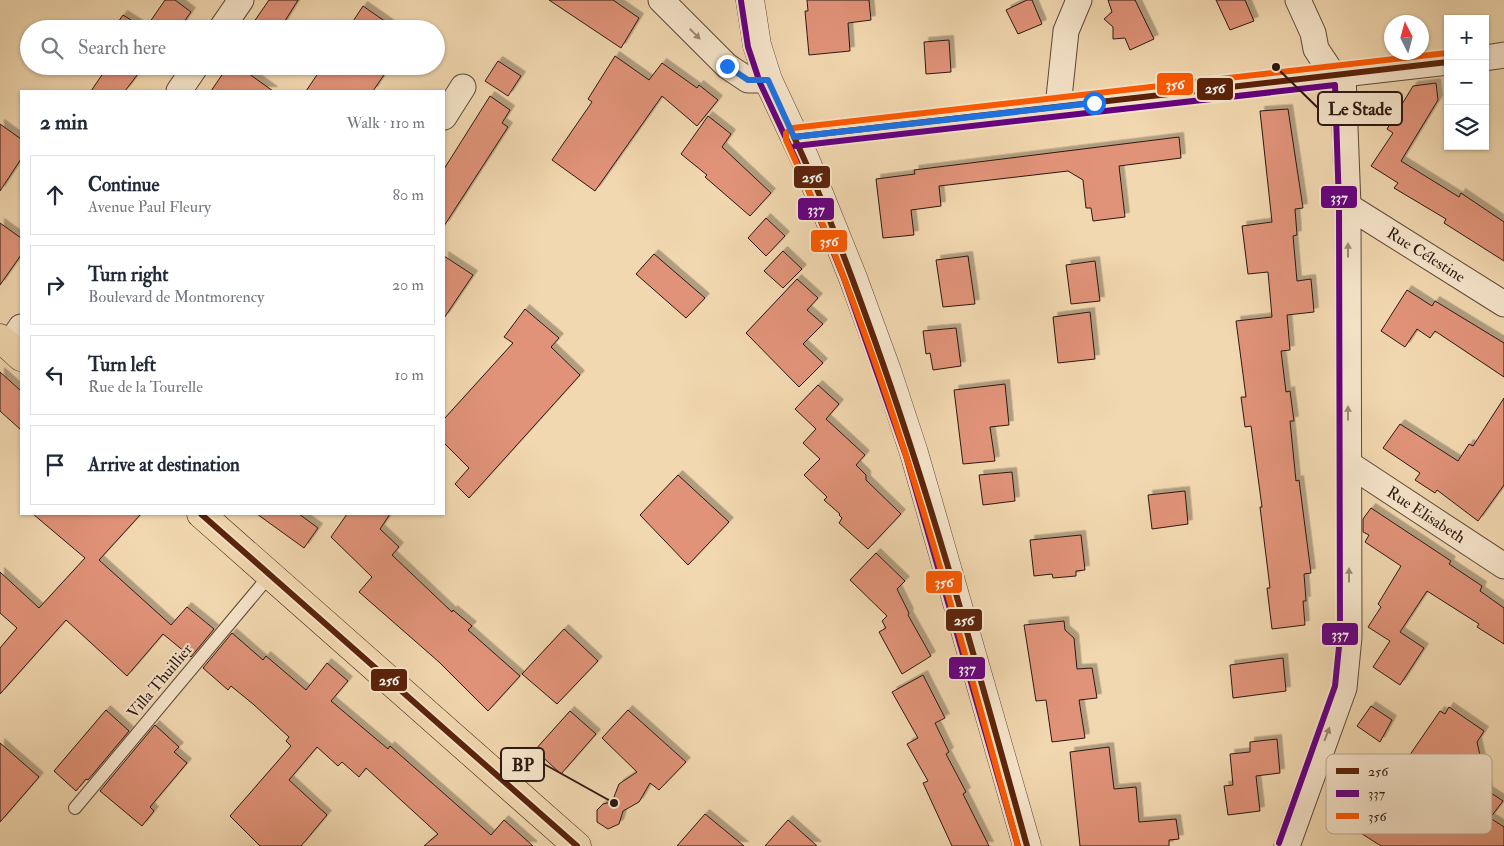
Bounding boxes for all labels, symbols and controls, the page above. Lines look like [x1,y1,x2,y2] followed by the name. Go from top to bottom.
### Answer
[1384,15,1429,60] north arrow
[1444,15,1489,150] map controls
[1444,15,1489,60] button: +
[20,20,445,75] search box
[689,28,701,40] one-way arrow
[38,34,66,62] icon: search
[78,36,166,60] text: Search here
[716,55,739,78] route end
[1444,60,1489,105] button: −
[1156,72,1194,96] line badge: 356
[1166,76,1185,93] text: 356
[1196,77,1234,101] line badge: 256
[1205,80,1226,97] text: 256
[1083,92,1106,115] route start
[1318,92,1402,125] callout: Le Stade
[1328,98,1392,121] text: Le Stade
[1444,105,1489,150] button: layers
[40,109,88,136] text: 2 min
[347,113,425,133] text: Walk · 110 m
[793,165,831,189] line badge: 256
[802,169,823,186] text: 256
[88,173,159,197] text: Continue
[41,181,69,209] icon: ahead
[393,185,424,205] text: 80 m
[1320,185,1358,209] line badge: 337
[1330,189,1348,206] text: 337
[88,197,211,217] text: Avenue Paul Fleury
[797,197,835,221] line badge: 337
[807,201,825,218] text: 337
[1383,223,1469,287] street label: Rue Célestine
[810,229,848,253] line badge: 356
[820,233,839,250] text: 356
[1344,242,1352,258] one-way arrow
[88,263,168,287] text: Turn right
[41,271,69,299] icon: right
[392,275,424,295] text: 20 m
[88,287,264,307] text: Boulevard de Montmorency
[88,353,156,377] text: Turn left
[41,361,69,389] icon: left
[394,365,424,385] text: 10 m
[88,377,203,397] text: Rue de la Tourelle
[1344,404,1352,420] one-way arrow
[41,451,69,479] icon: arrive
[88,453,240,477] text: Arrive at destination
[1383,482,1470,548] street label: Rue Elisabeth
[1345,567,1353,583] one-way arrow
[925,570,963,594] line badge: 356
[935,574,954,591] text: 356
[945,608,983,632] line badge: 256
[954,612,975,629] text: 256
[1321,622,1359,646] line badge: 337
[1331,626,1349,643] text: 337
[123,640,197,722] street label: Villa Thuillier
[948,656,986,680] line badge: 337
[958,660,976,677] text: 337
[370,668,408,692] line badge: 256
[379,672,400,689] text: 256
[1324,727,1332,741] one-way arrow
[501,748,544,781] callout: BP
[512,754,535,777] text: BP
[1326,754,1492,834] legend
[1368,763,1389,780] text: 256
[1368,785,1386,802] text: 337
[1368,808,1387,825] text: 356

